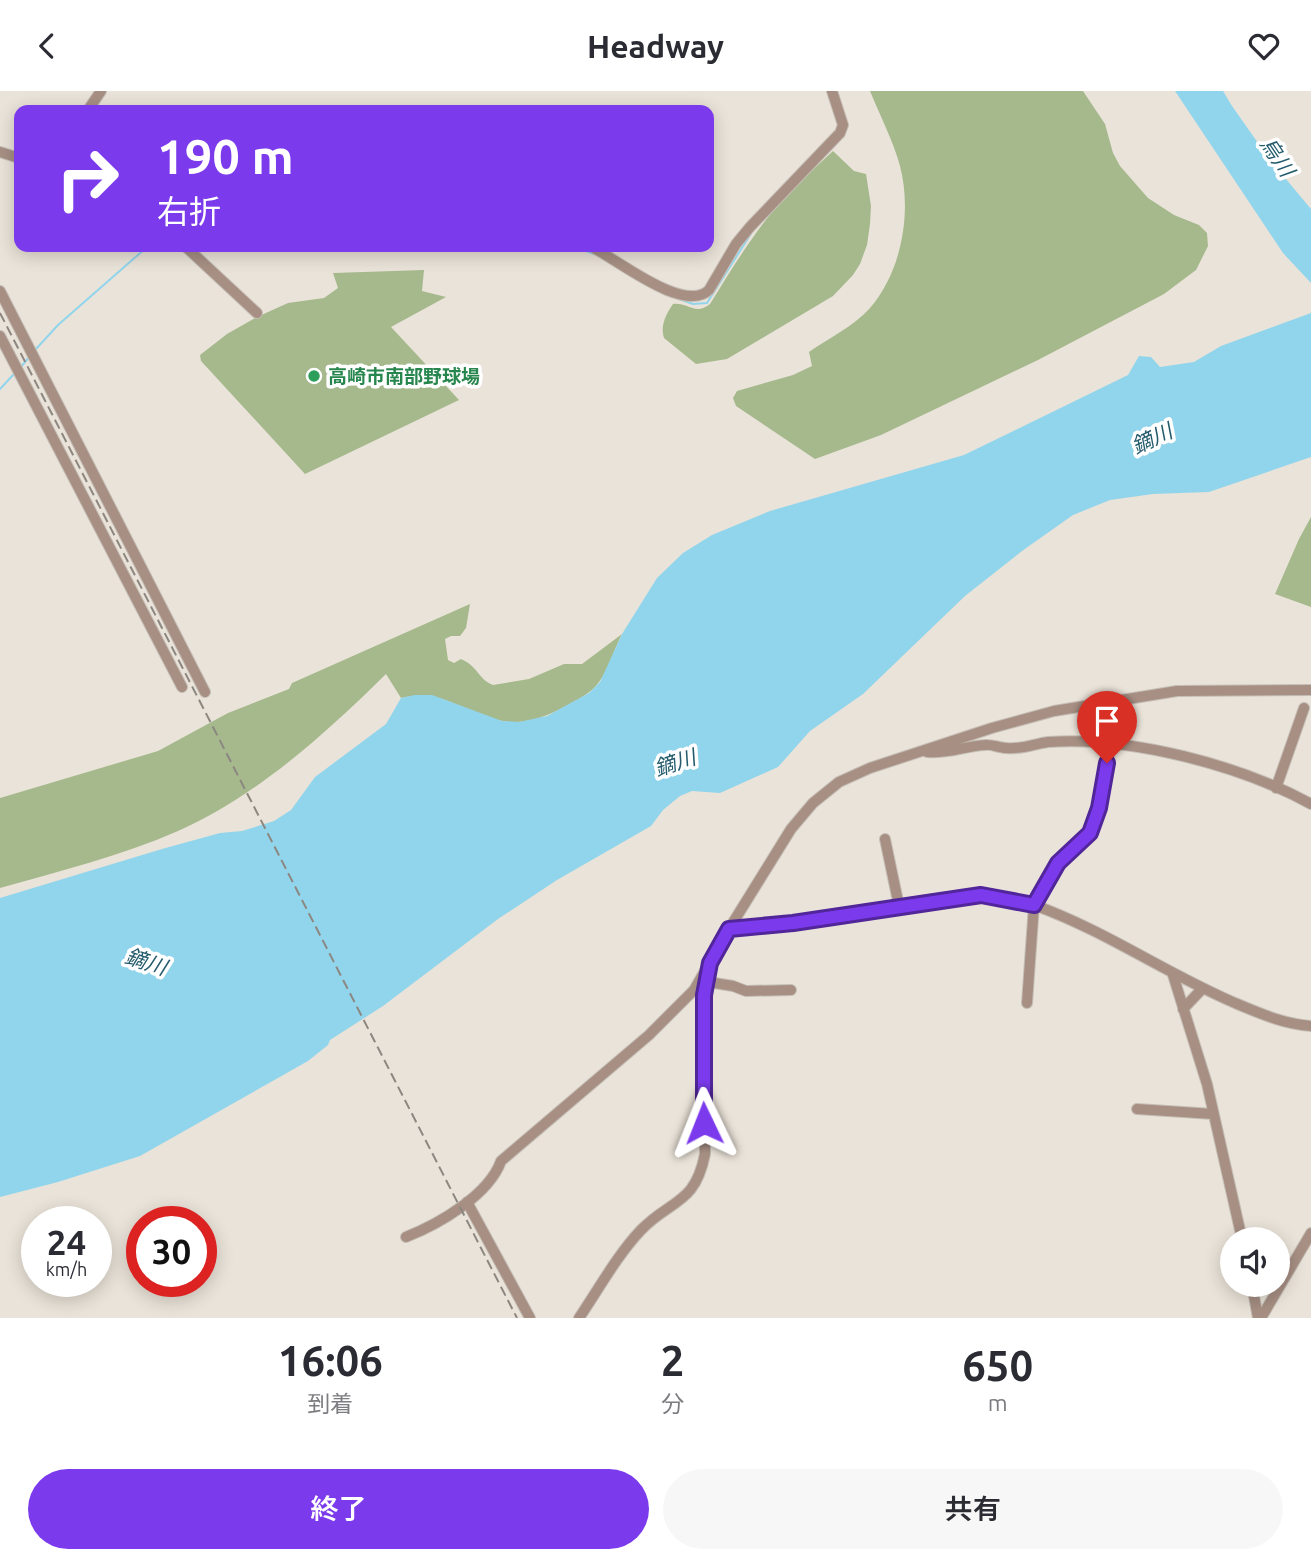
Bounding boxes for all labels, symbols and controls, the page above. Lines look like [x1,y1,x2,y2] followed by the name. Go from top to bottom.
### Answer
[28,27,66,65] icon: back
[1245,27,1283,65] icon: heart
[587,28,724,64] text: Headway
[157,128,294,183] text: 190 m
[1256,132,1301,182] water label: 烏川
[42,133,133,224] icon: right
[157,193,221,229] text: 右折
[328,365,480,387] place label: 高崎市南部野球場
[306,368,322,384] marker: 高崎市南部野球場
[1127,417,1177,458] water label: 鏑川
[1077,691,1137,763] pin
[1088,702,1126,740] icon: arrive
[651,744,700,780] water label: 鏑川
[123,943,172,980] water label: 鏑川
[667,1086,741,1160] position arrow
[126,1206,217,1297] speed limit sign: 30
[47,1222,86,1262] text: 24
[1220,1227,1290,1297] map controls
[1220,1227,1290,1297] button: sound
[46,1259,87,1279] text: km/h
[278,1337,383,1384] text: 16:06
[661,1337,684,1384] text: 2
[962,1342,1033,1389] text: 650
[988,1390,1008,1415] text: m
[307,1391,353,1416] text: 到着
[661,1391,684,1416] text: 分
[28,1469,649,1549] button: 終了
[663,1469,1283,1549] button: 共有

